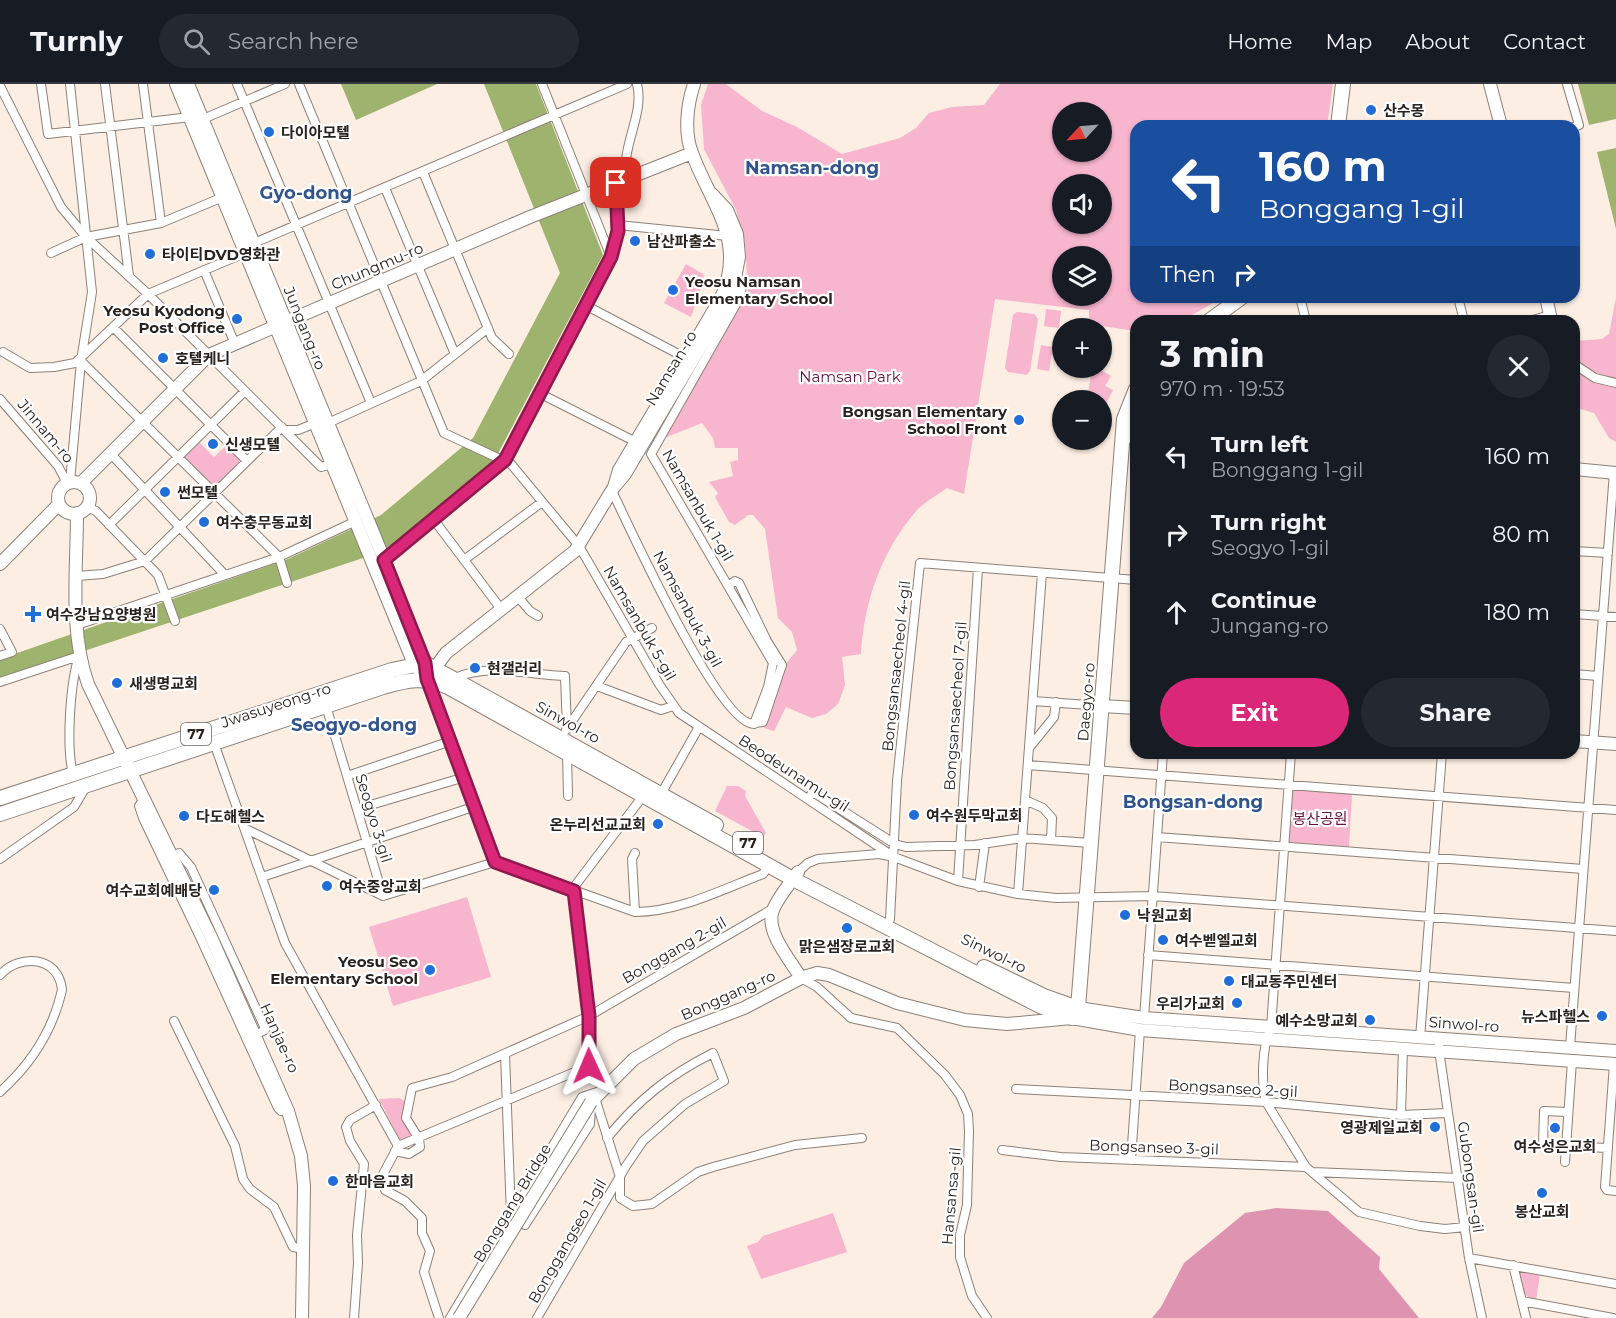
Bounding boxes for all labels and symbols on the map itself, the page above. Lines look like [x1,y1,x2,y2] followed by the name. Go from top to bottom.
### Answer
[1383,101,1425,120] place label: 산수몽
[1052,102,1112,162] north arrow
[1364,103,1378,117] marker: 산수몽
[281,123,350,142] place label: 다이아모텔
[262,125,276,139] marker: 다이아모텔
[590,157,641,208] pin
[745,157,879,179] district label: Namsan-dong
[260,182,352,204] district label: Gyo-dong
[647,232,716,251] place label: 남산파출소
[628,234,642,248] marker: 남산파출소
[328,238,426,294] street label: Chungmu-ro
[162,245,280,264] place label: 타이티DVD영화관
[143,247,157,261] marker: 타이티DVD영화관
[684,272,833,308] place label: Yeosu Namsan Elementary School
[279,283,330,372] street label: Jungang-ro
[666,283,680,297] marker: Yeosu Namsan Elementary School
[102,301,225,337] place label: Yeosu Kyodong Post Office
[230,312,244,326] marker: Yeosu Kyodong Post Office
[641,327,701,409] street label: Namsan-ro
[175,349,230,368] place label: 호텔케니
[156,351,170,365] marker: 호텔케니
[799,367,901,386] park label: Namsan Park
[13,394,78,467] street label: Jinnam-ro
[842,402,1008,438] place label: Bongsan Elementary School Front
[1012,413,1026,427] marker: Bongsan Elementary School Front
[225,435,280,454] place label: 신생모텔
[206,437,220,451] marker: 신생모텔
[658,446,738,564] street label: Namsanbuk 1-gil
[177,483,218,502] place label: 썬모텔
[158,485,172,499] marker: 썬모텔
[216,513,313,532] place label: 여수충무동교회
[197,515,211,529] marker: 여수충무동교회
[649,548,727,670] street label: Namsanbuk 3-gil
[599,562,681,684] street label: Namsanbuk 5-gil
[878,580,914,752] street label: Bongsansaecheol 4-gil
[24,605,42,623] marker: 여수강남요양병원
[46,605,156,624] place label: 여수강남요양병원
[940,621,970,791] street label: Bongsansaecheol 7-gil
[487,659,542,678] place label: 현갤러리
[468,661,482,675] marker: 현갤러리
[1073,662,1099,742] street label: Daegyo-ro
[129,674,198,693] place label: 새생명교회
[110,676,124,690] marker: 새생명교회
[218,678,333,732] street label: Jwasuyeong-ro
[533,697,603,747] street label: Sinwol-ro
[291,714,417,736] district label: Seogyo-dong
[181,723,211,745] road number: 77
[735,730,853,816] street label: Beodeunamu-gil
[351,771,397,865] street label: Seogyo 3-gil
[1123,791,1263,813] district label: Bongsan-dong
[926,806,1023,825] place label: 여수원두막교회
[196,807,265,826] place label: 다도해헬스
[907,808,921,822] marker: 여수원두막교회
[177,809,191,823] marker: 다도해헬스
[1292,809,1348,828] park label: 봉산공원
[549,815,646,834] place label: 온누리선교교회
[651,817,665,831] marker: 온누리선교교회
[733,832,763,854] road number: 77
[339,877,422,896] place label: 여수중앙교회
[320,879,334,893] marker: 여수중앙교회
[105,881,202,900] place label: 여수교회예배당
[207,883,221,897] marker: 여수교회예배당
[1137,906,1192,925] place label: 낙원교회
[1118,908,1132,922] marker: 낙원교회
[618,912,730,988] street label: Bonggang 2-gil
[840,921,854,935] marker: 맑은샘장로교회
[958,929,1030,977] street label: Sinwol-ro
[1175,931,1258,950] place label: 여수벧엘교회
[1156,933,1170,947] marker: 여수벧엘교회
[799,937,895,956] place label: 맑은샘장로교회
[270,952,418,988] place label: Yeosu Seo Elementary School
[423,963,437,977] marker: Yeosu Seo Elementary School
[678,966,778,1024] street label: Bonggang-ro
[1241,972,1338,991] place label: 대교동주민센터
[1222,974,1236,988] marker: 대교동주민센터
[1156,994,1225,1013] place label: 우리가교회
[1230,996,1244,1010] marker: 우리가교회
[256,1000,304,1076] street label: Hanjae-ro
[1521,1007,1590,1026] place label: 뉴스파헬스
[1595,1009,1609,1023] marker: 뉴스파헬스
[1275,1011,1358,1030] place label: 예수소망교회
[1428,1012,1500,1036] street label: Sinwol-ro
[1363,1013,1377,1027] marker: 예수소망교회
[557,1034,621,1098] position arrow
[1168,1075,1298,1101] street label: Bongsanseo 2-gil
[1340,1118,1423,1137] place label: 영광제일교회
[1428,1120,1442,1134] marker: 영광제일교회
[1454,1120,1488,1234] street label: Gubongsan-gil
[1548,1121,1562,1135] marker: 여수성은교회
[1089,1135,1219,1159] street label: Bongsanseo 3-gil
[1514,1137,1596,1156] place label: 여수성은교회
[469,1140,555,1266] street label: Bonggang Bridge
[937,1146,965,1246] street label: Hansansa-gil
[345,1172,414,1191] place label: 한마음교회
[326,1174,340,1188] marker: 한마음교회
[524,1176,610,1306] street label: Bonggangseo 1-gil
[1535,1186,1549,1200] marker: 봉산교회
[1514,1202,1570,1221] place label: 봉산교회

